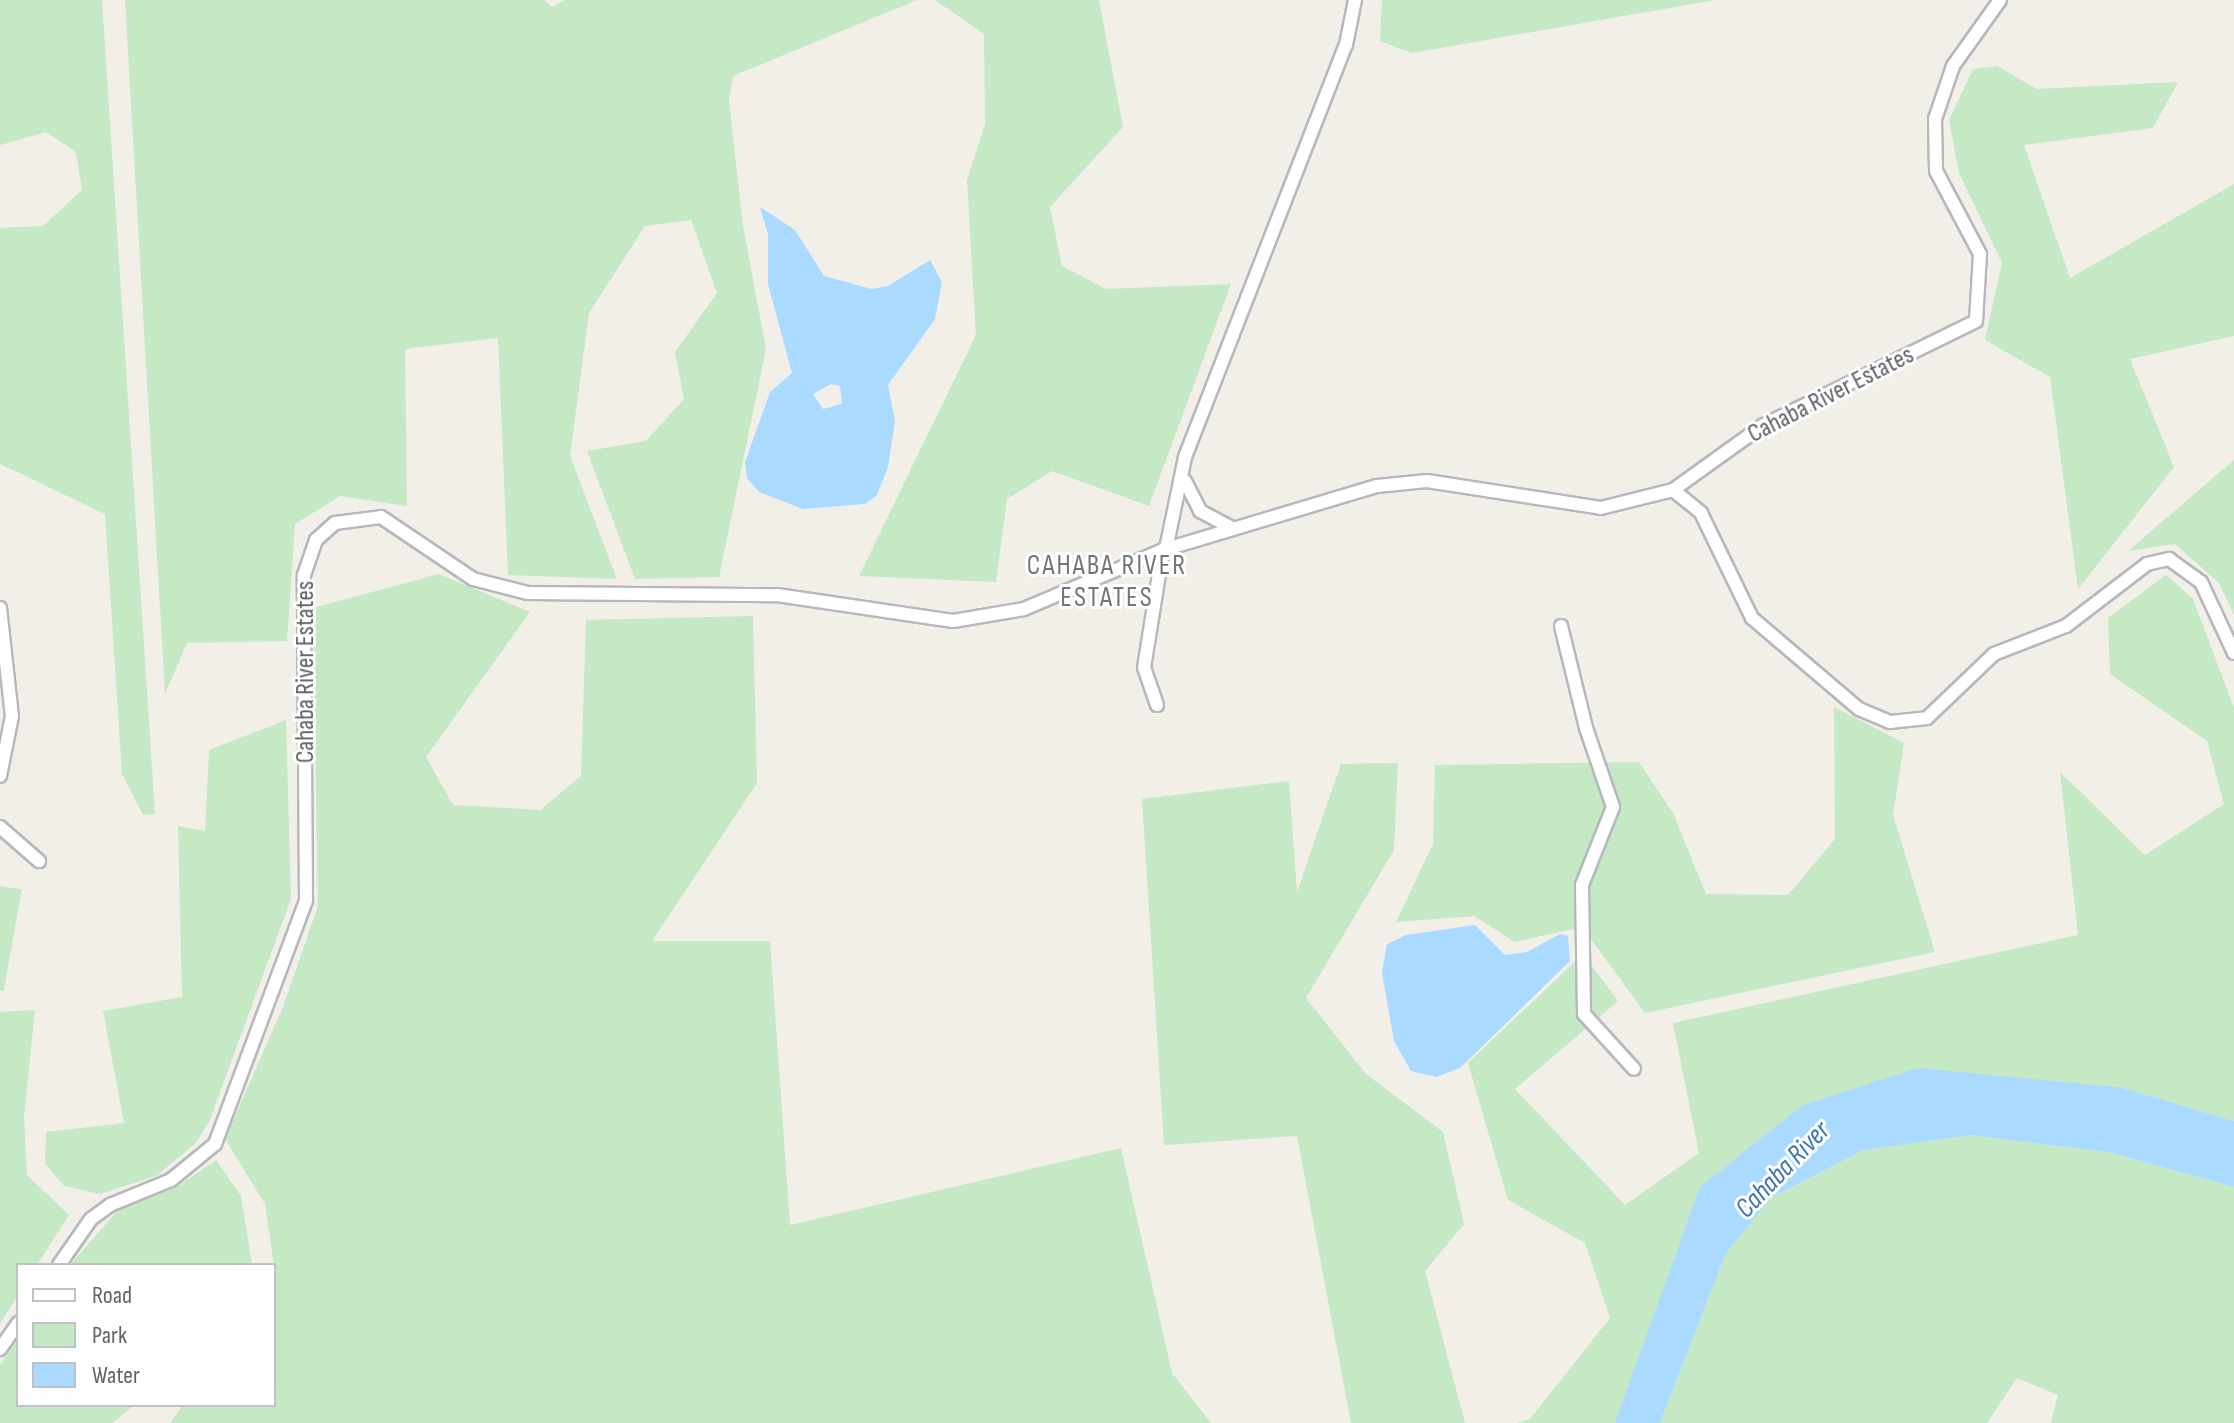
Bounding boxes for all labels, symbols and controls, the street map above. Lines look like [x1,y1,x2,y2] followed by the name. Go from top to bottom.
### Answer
[1743,340,1919,450] street label: Cahaba River Estates
[1027,549,1187,615] district label: CAHABA RIVER ESTATES
[290,581,322,763] street label: Cahaba River Estates
[1729,1115,1837,1225] water label: Cahaba River
[16,1263,276,1407] legend
[92,1281,132,1310] text: Road
[92,1321,127,1350] text: Park
[92,1361,140,1390] text: Water

